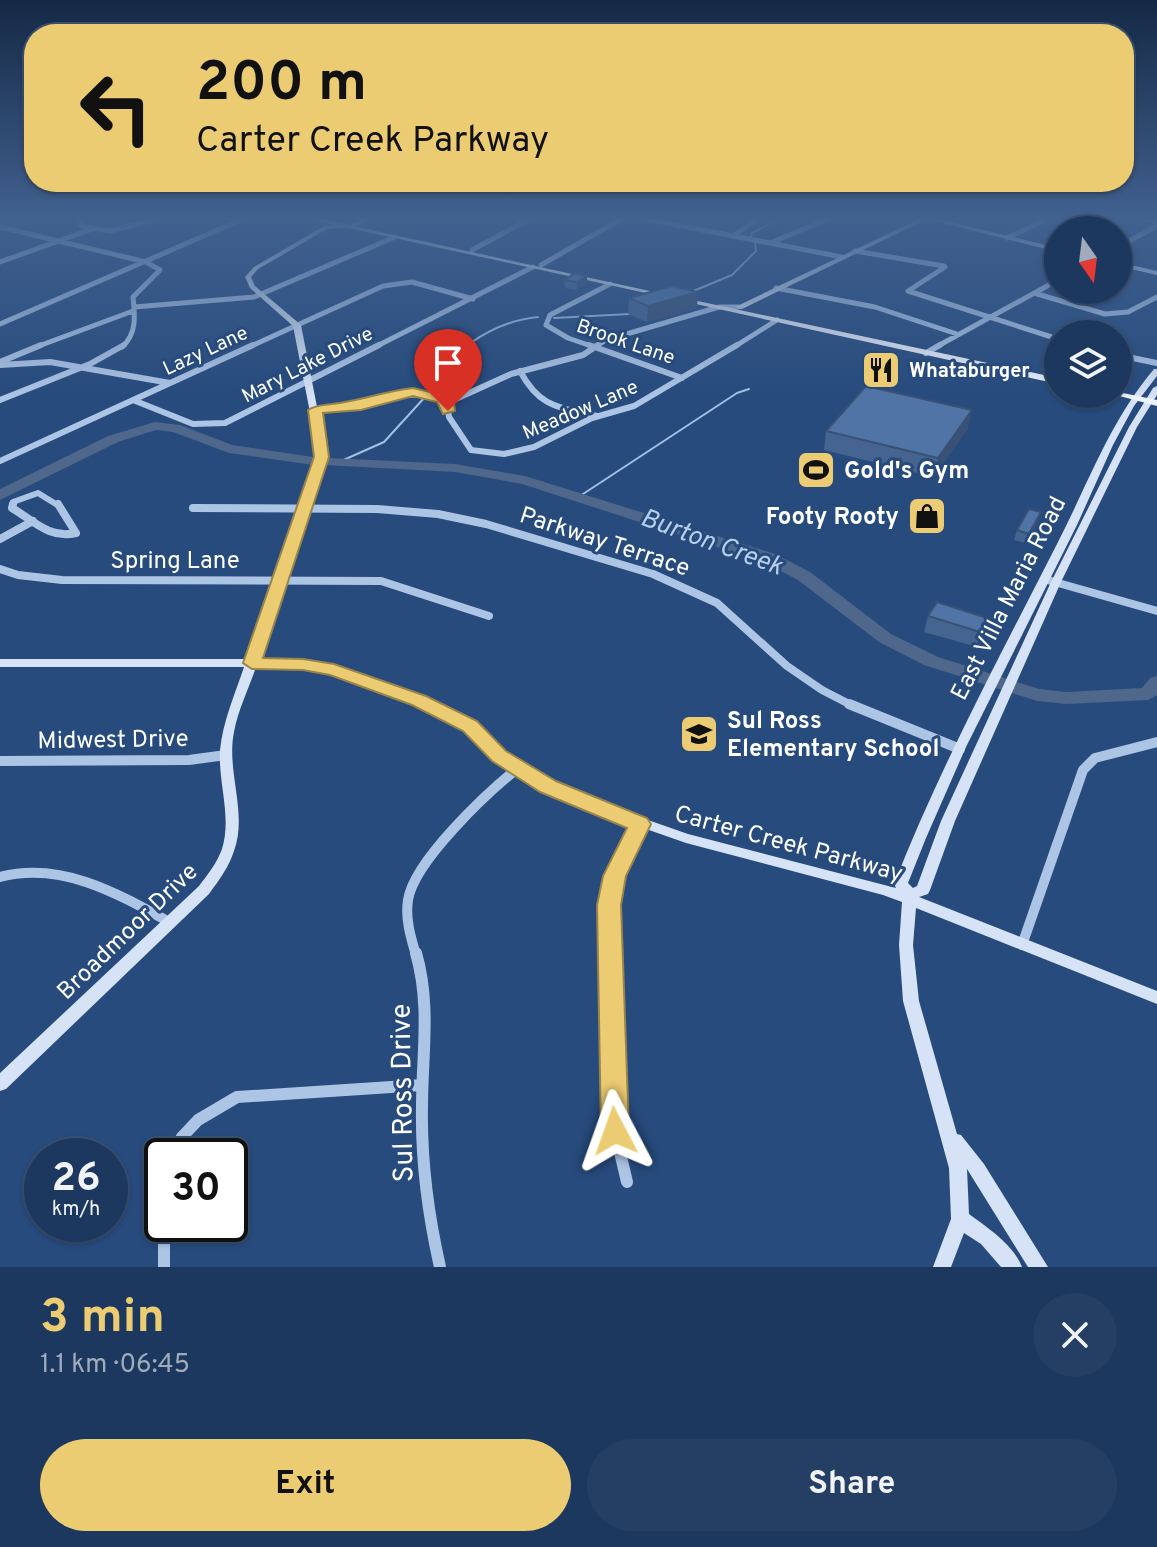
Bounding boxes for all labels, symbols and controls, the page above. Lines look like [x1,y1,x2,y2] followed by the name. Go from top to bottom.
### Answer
[196,50,367,120] text: 200 m
[64,56,168,160] icon: left
[196,119,549,165] text: Carter Creek Parkway
[1044,216,1132,304] north arrow
[1044,216,1132,408] map controls
[573,314,678,372] street label: Brook Lane
[1044,320,1132,408] button: layers
[159,321,253,383] street label: Lazy Lane
[238,321,378,410] street label: Mary Lake Drive
[414,329,482,411] pin
[426,341,470,385] icon: arrive
[860,349,902,391] restaurant icon: Whataburger
[909,359,1030,385] place label: Whataburger
[519,375,643,447] street label: Meadow Lane
[795,449,837,491] sports icon: Gold's Gym
[844,457,969,487] place label: Gold's Gym
[945,492,1074,706] street label: East Villa Maria Road
[906,495,948,537] shop icon: Footy Rooty
[515,501,693,585] street label: Parkway Terrace
[636,502,788,585] water label: Burton Creek
[766,503,899,533] place label: Footy Rooty
[110,547,240,577] street label: Spring Lane
[727,707,939,765] place label: Sul Ross Elementary School
[678,713,720,755] school or university icon: Sul Ross Elementary School
[37,725,189,757] street label: Midwest Drive
[671,800,906,890] street label: Carter Creek Parkway
[52,858,205,1007] street label: Broadmoor Drive
[384,1003,424,1183] street label: Sul Ross Drive
[573,1089,657,1173] position arrow
[144,1138,248,1242] speed limit sign: 30
[51,1155,101,1205] text: 26
[52,1197,100,1223] text: km/h
[40,1289,165,1349] text: 3 min
[1033,1293,1117,1377] button: close
[40,1349,190,1382] text: 1.1 km · 06:45
[40,1439,571,1531] button: Exit
[587,1439,1117,1531] button: Share

